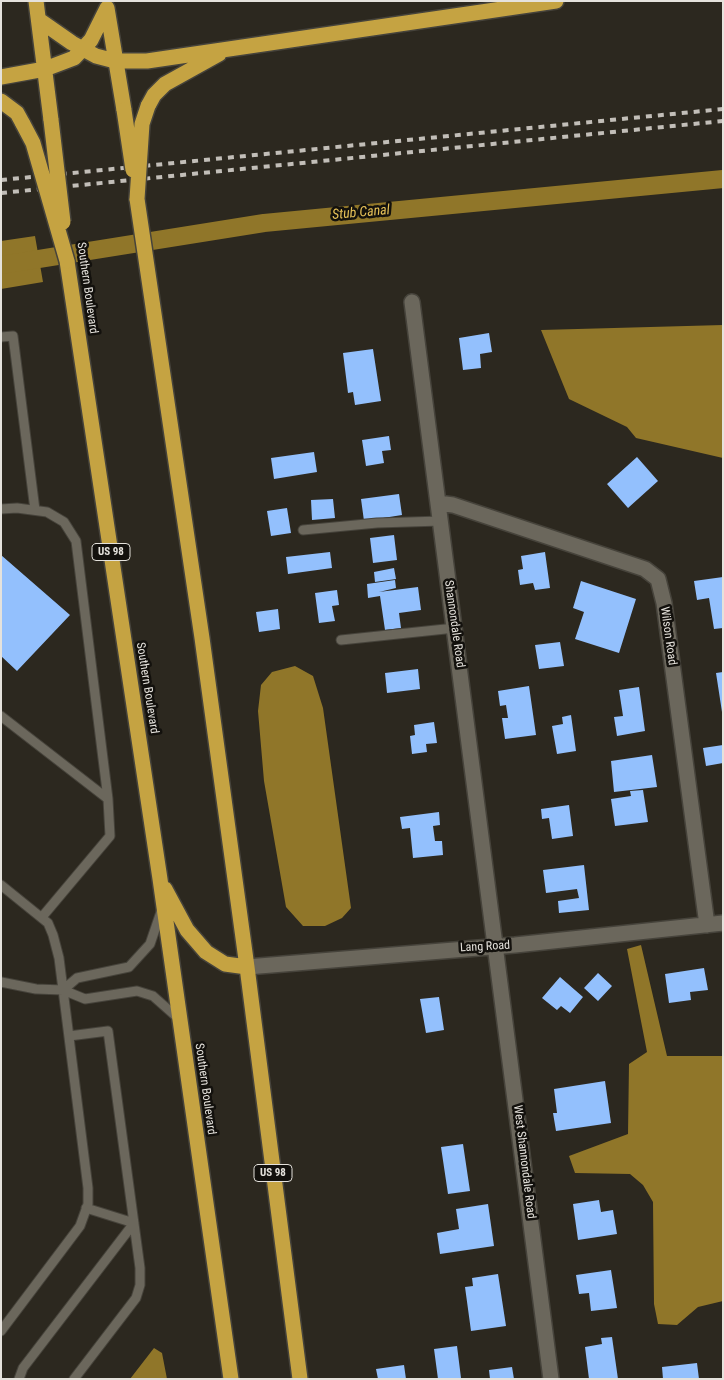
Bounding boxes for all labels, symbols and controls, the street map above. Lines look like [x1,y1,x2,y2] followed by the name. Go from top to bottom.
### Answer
[331,202,391,224] water label: Stub Canal
[73,241,101,335] street label: Southern Boulevard
[92,544,130,560] road number: US 98
[441,579,467,669] street label: Shannondale Road
[657,606,679,666] street label: Wilson Road
[133,641,161,735] street label: Southern Boulevard
[460,939,510,955] street label: Lang Road
[191,1042,219,1136] street label: Southern Boulevard
[510,1104,538,1220] street label: West Shannondale Road
[254,1164,292,1182] road number: US 98

